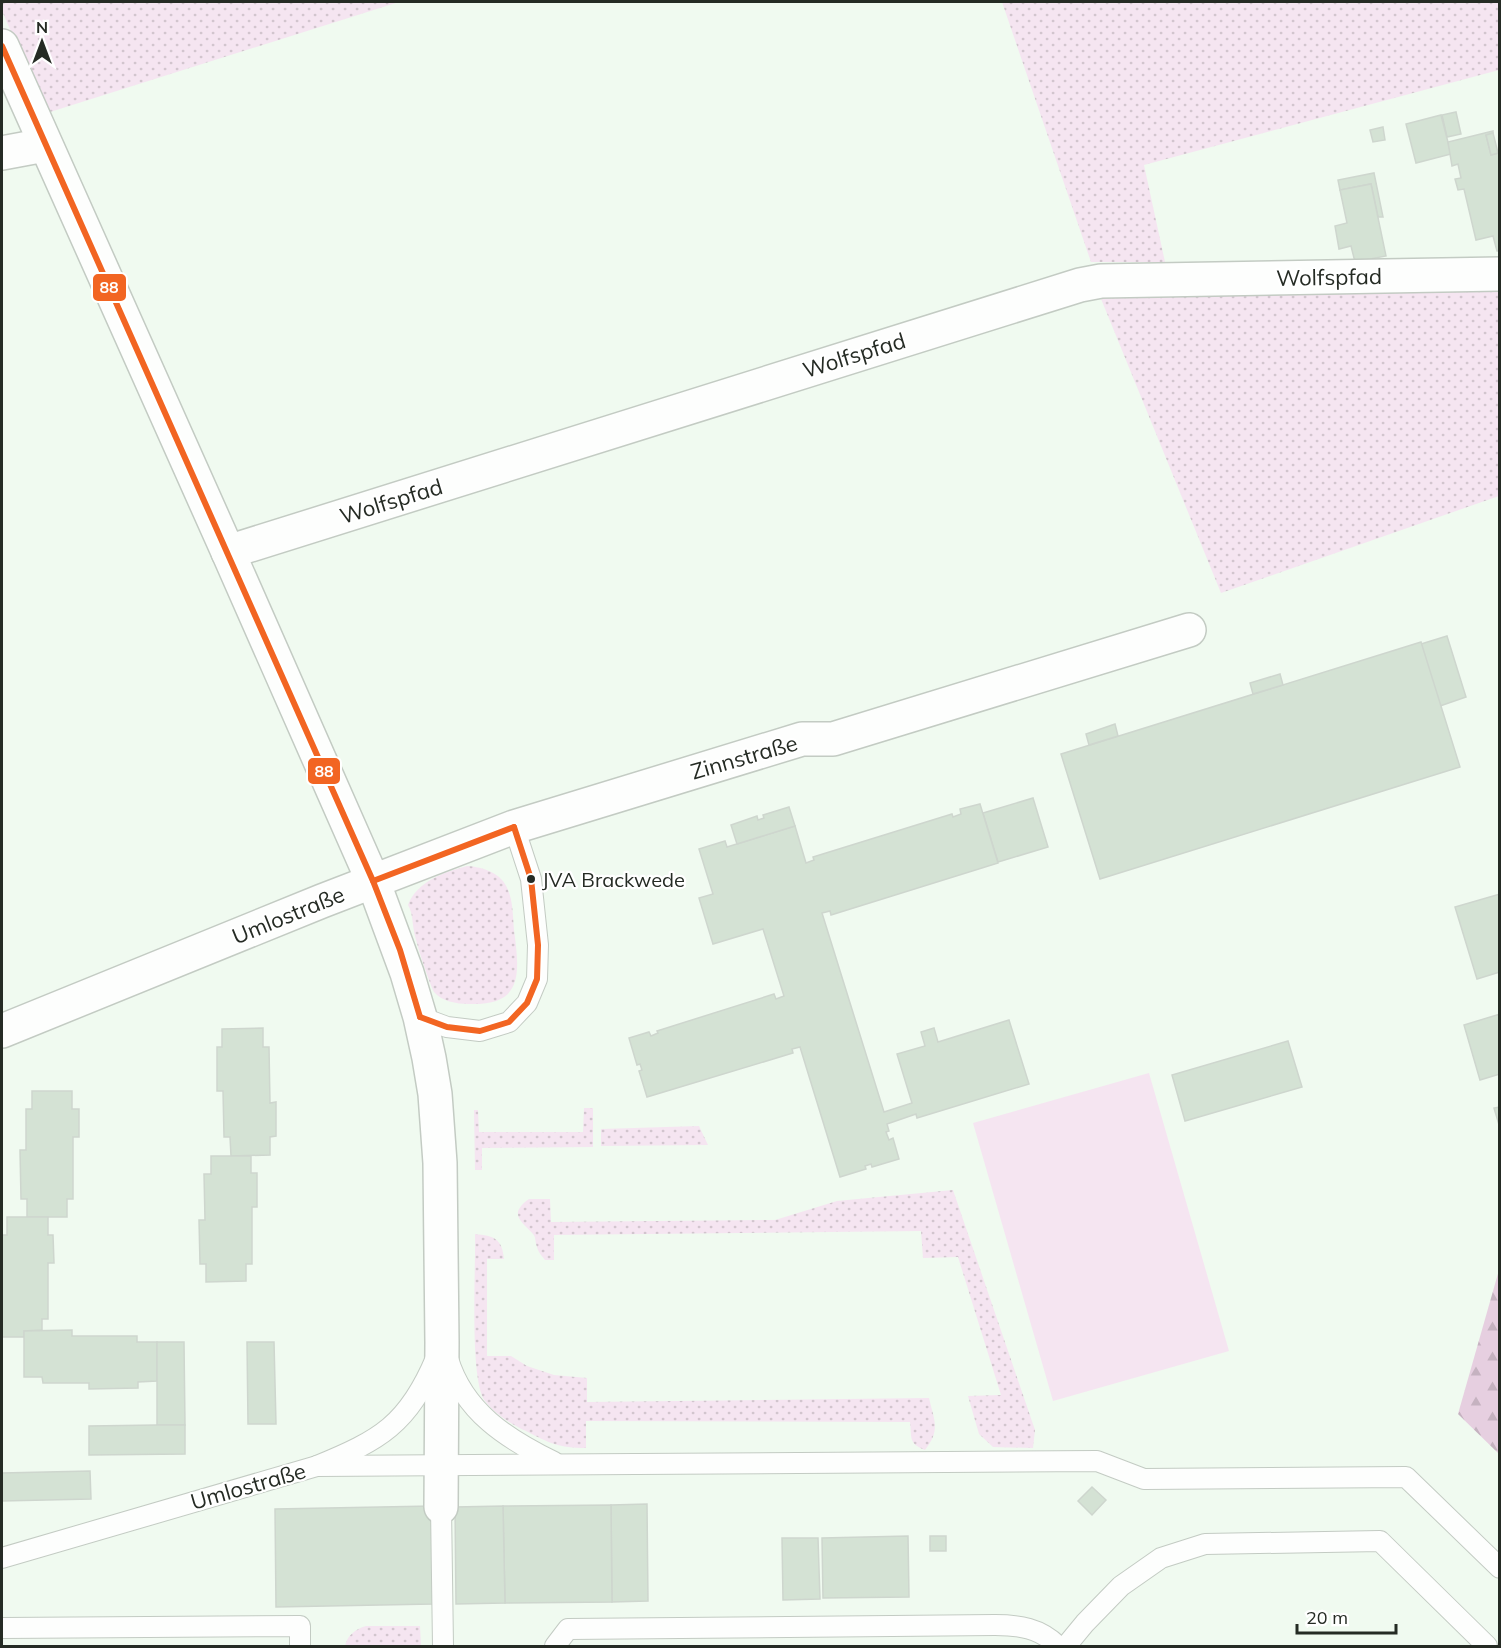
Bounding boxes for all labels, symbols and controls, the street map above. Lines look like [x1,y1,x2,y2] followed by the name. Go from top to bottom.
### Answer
[12,12,72,72] north arrow
[36,17,48,37] text: N
[1276,262,1382,292] street label: Wolfspfad
[92,273,127,302] line badge: 88
[99,277,119,297] text: 88
[799,326,909,384] street label: Wolfspfad
[336,472,446,530] street label: Wolfspfad
[687,728,801,786] street label: Zinnstraße
[307,757,341,785] line badge: 88
[314,761,334,781] text: 88
[542,867,685,892] place label: JVA Brackwede
[525,873,537,885] marker: JVA Brackwede
[228,880,348,950] street label: Umlostraße
[187,1456,309,1516] street label: Umlostraße
[1297,1597,1396,1635] scale bar
[1306,1606,1348,1629] text: 20 m

